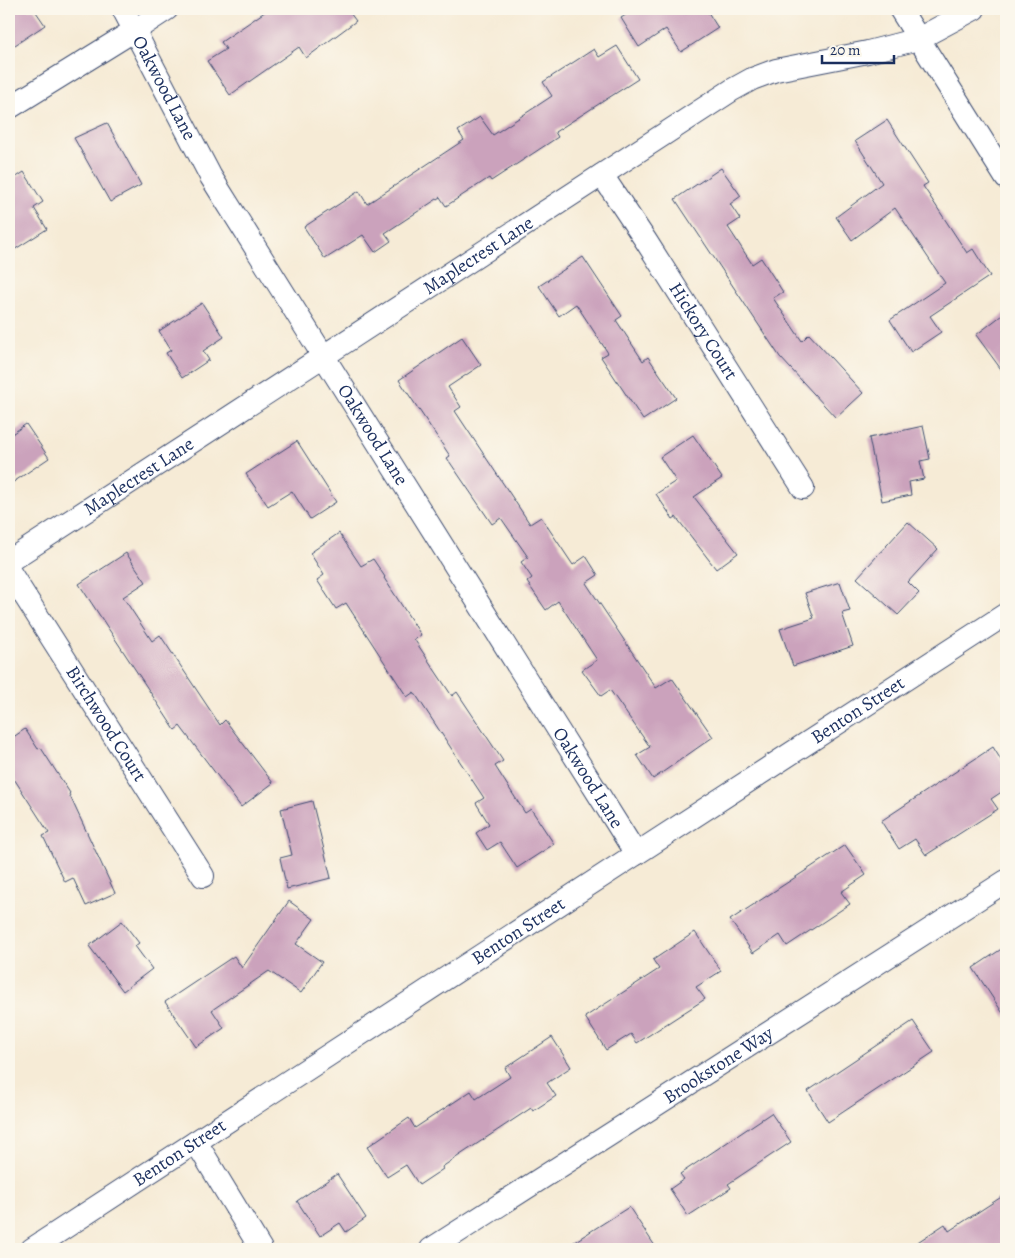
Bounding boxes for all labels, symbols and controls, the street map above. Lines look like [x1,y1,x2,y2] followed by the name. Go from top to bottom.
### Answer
[126,31,202,145] street label: Oakwood Lane
[822,32,895,64] scale bar
[830,40,861,60] text: 20 m
[418,210,538,301] street label: Maplecrest Lane
[663,277,744,385] street label: Hickory Court
[331,379,414,490] street label: Oakwood Lane
[79,431,199,522] street label: Maplecrest Lane
[60,661,153,787] street label: Birchwood Court
[806,670,910,750] street label: Benton Street
[547,722,630,833] street label: Oakwood Lane
[466,891,570,971] street label: Benton Street
[658,1020,779,1110] street label: Brookstone Way
[127,1113,231,1193] street label: Benton Street

